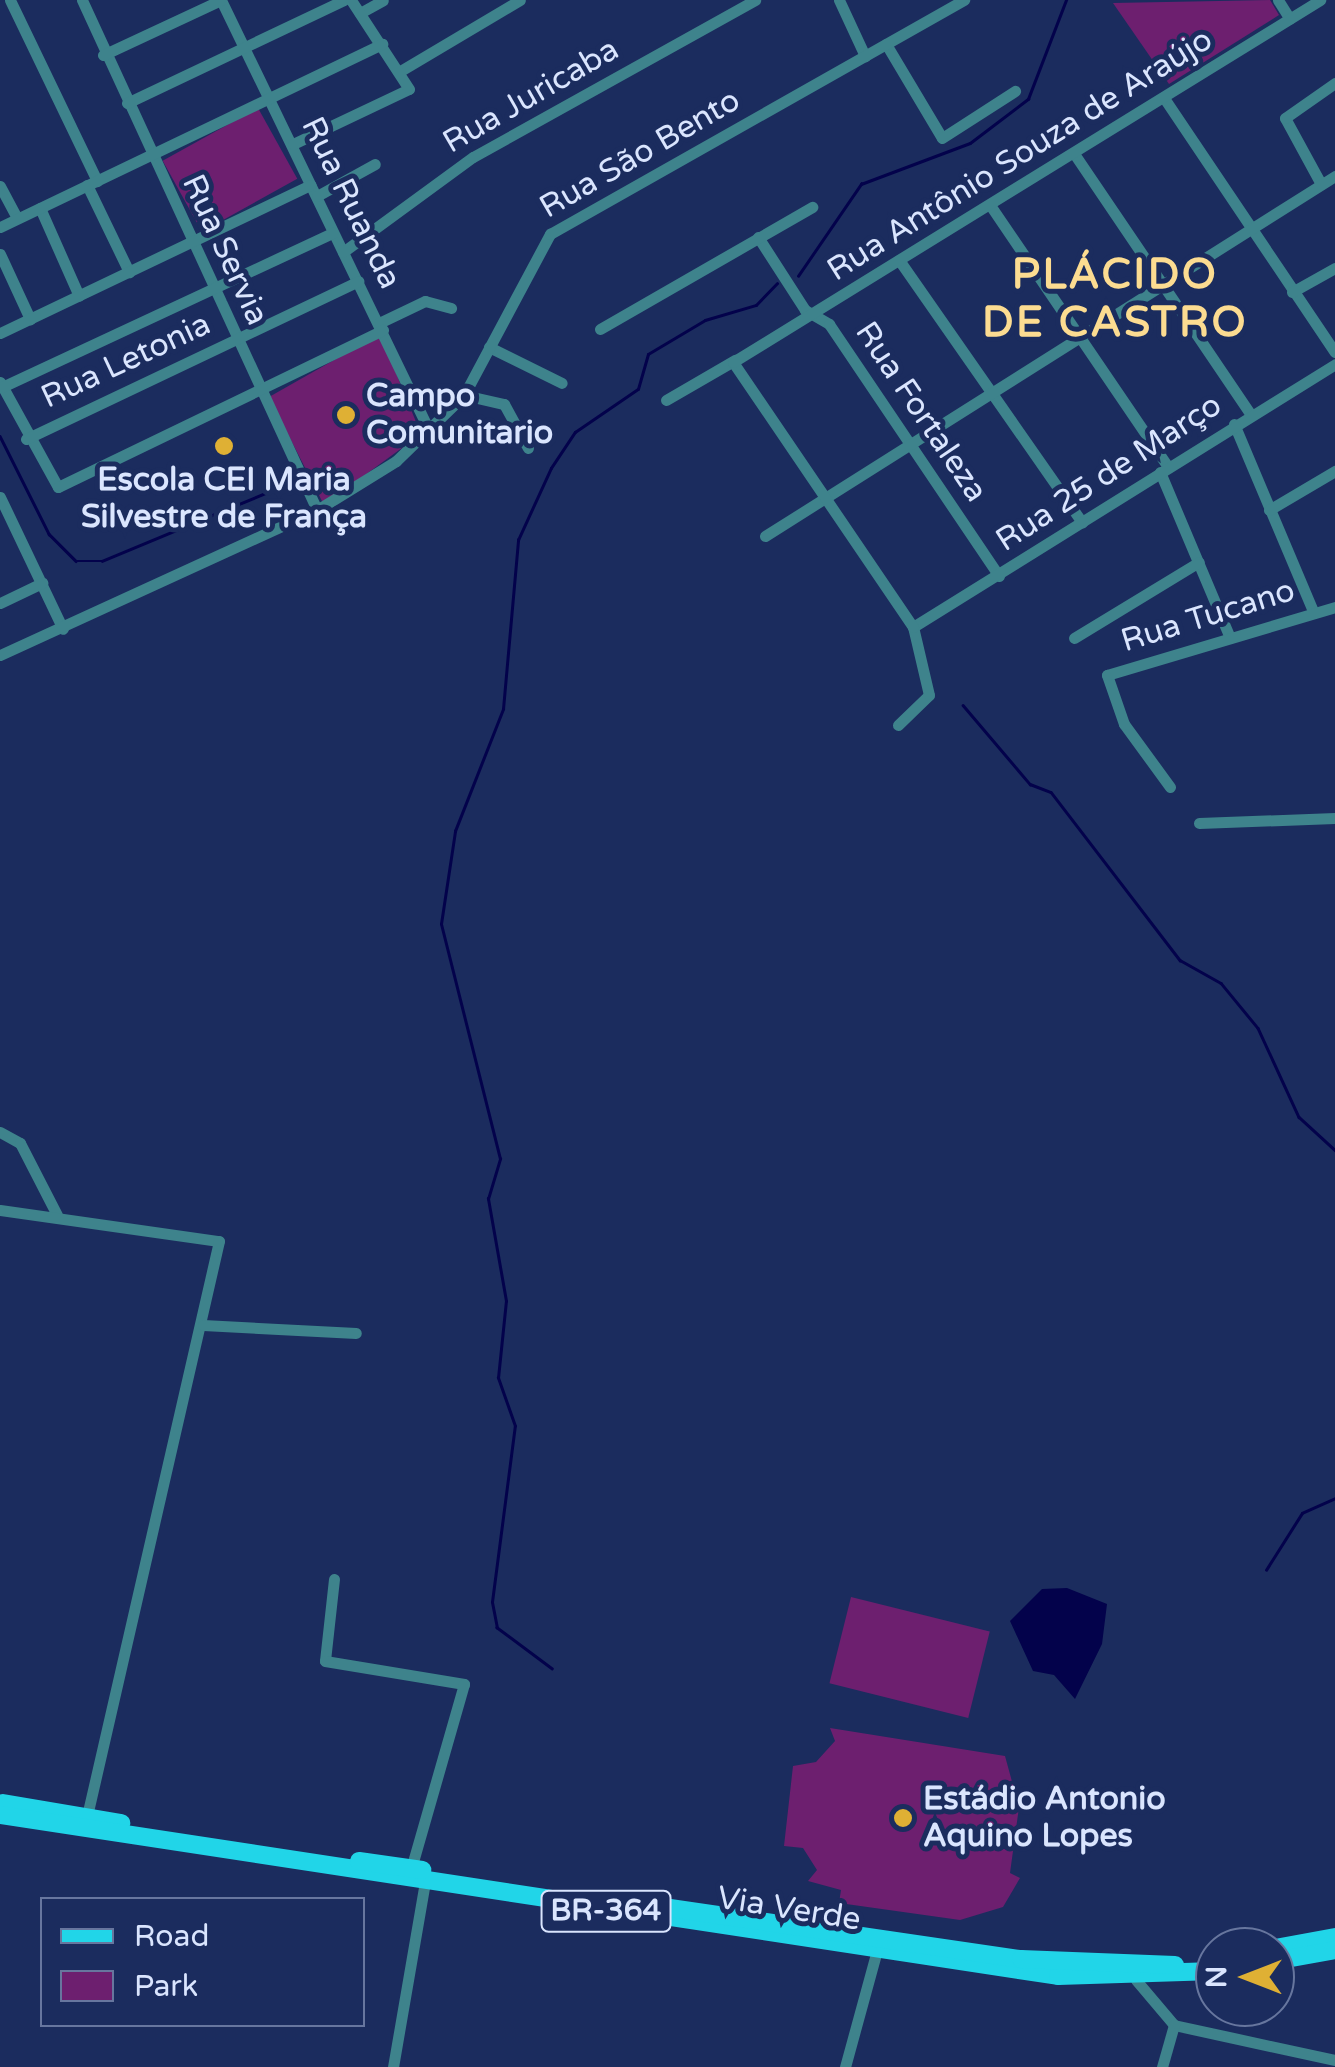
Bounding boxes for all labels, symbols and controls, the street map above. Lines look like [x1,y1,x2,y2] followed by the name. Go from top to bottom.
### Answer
[821,20,1219,290] street label: Rua Antônio Souza de Araújo
[436,30,626,162] street label: Rua Juricaba
[533,81,747,227] street label: Rua São Bento
[293,111,409,295] street label: Rua Ruanda
[173,169,277,331] street label: Rua Servia
[982,250,1248,348] district label: PLÁCIDO DE CASTRO
[35,305,217,417] street label: Rua Letonia
[847,315,995,509] street label: Rua Fortaleza
[366,378,553,453] place label: Campo Comunitario
[989,386,1229,560] street label: Rua 25 de Março
[335,404,357,426] marker: Campo Comunitario
[213,435,235,457] marker: Escola CEI Maria Silvestre de França
[81,462,367,537] place label: Escola CEI Maria Silvestre de França
[1117,571,1299,661] street label: Rua Tucano
[923,1781,1166,1856] place label: Estádio Antonio Aquino Lopes
[892,1807,914,1829] marker: Estádio Antonio Aquino Lopes
[714,1879,864,1939] street label: Via Verde
[538,1886,674,1936] road number: BR-364
[40,1897,365,2027] legend
[134,1918,209,1955] text: Road
[1195,1927,1295,2027] north arrow
[1200,1966,1234,1988] text: N
[134,1968,198,2005] text: Park

